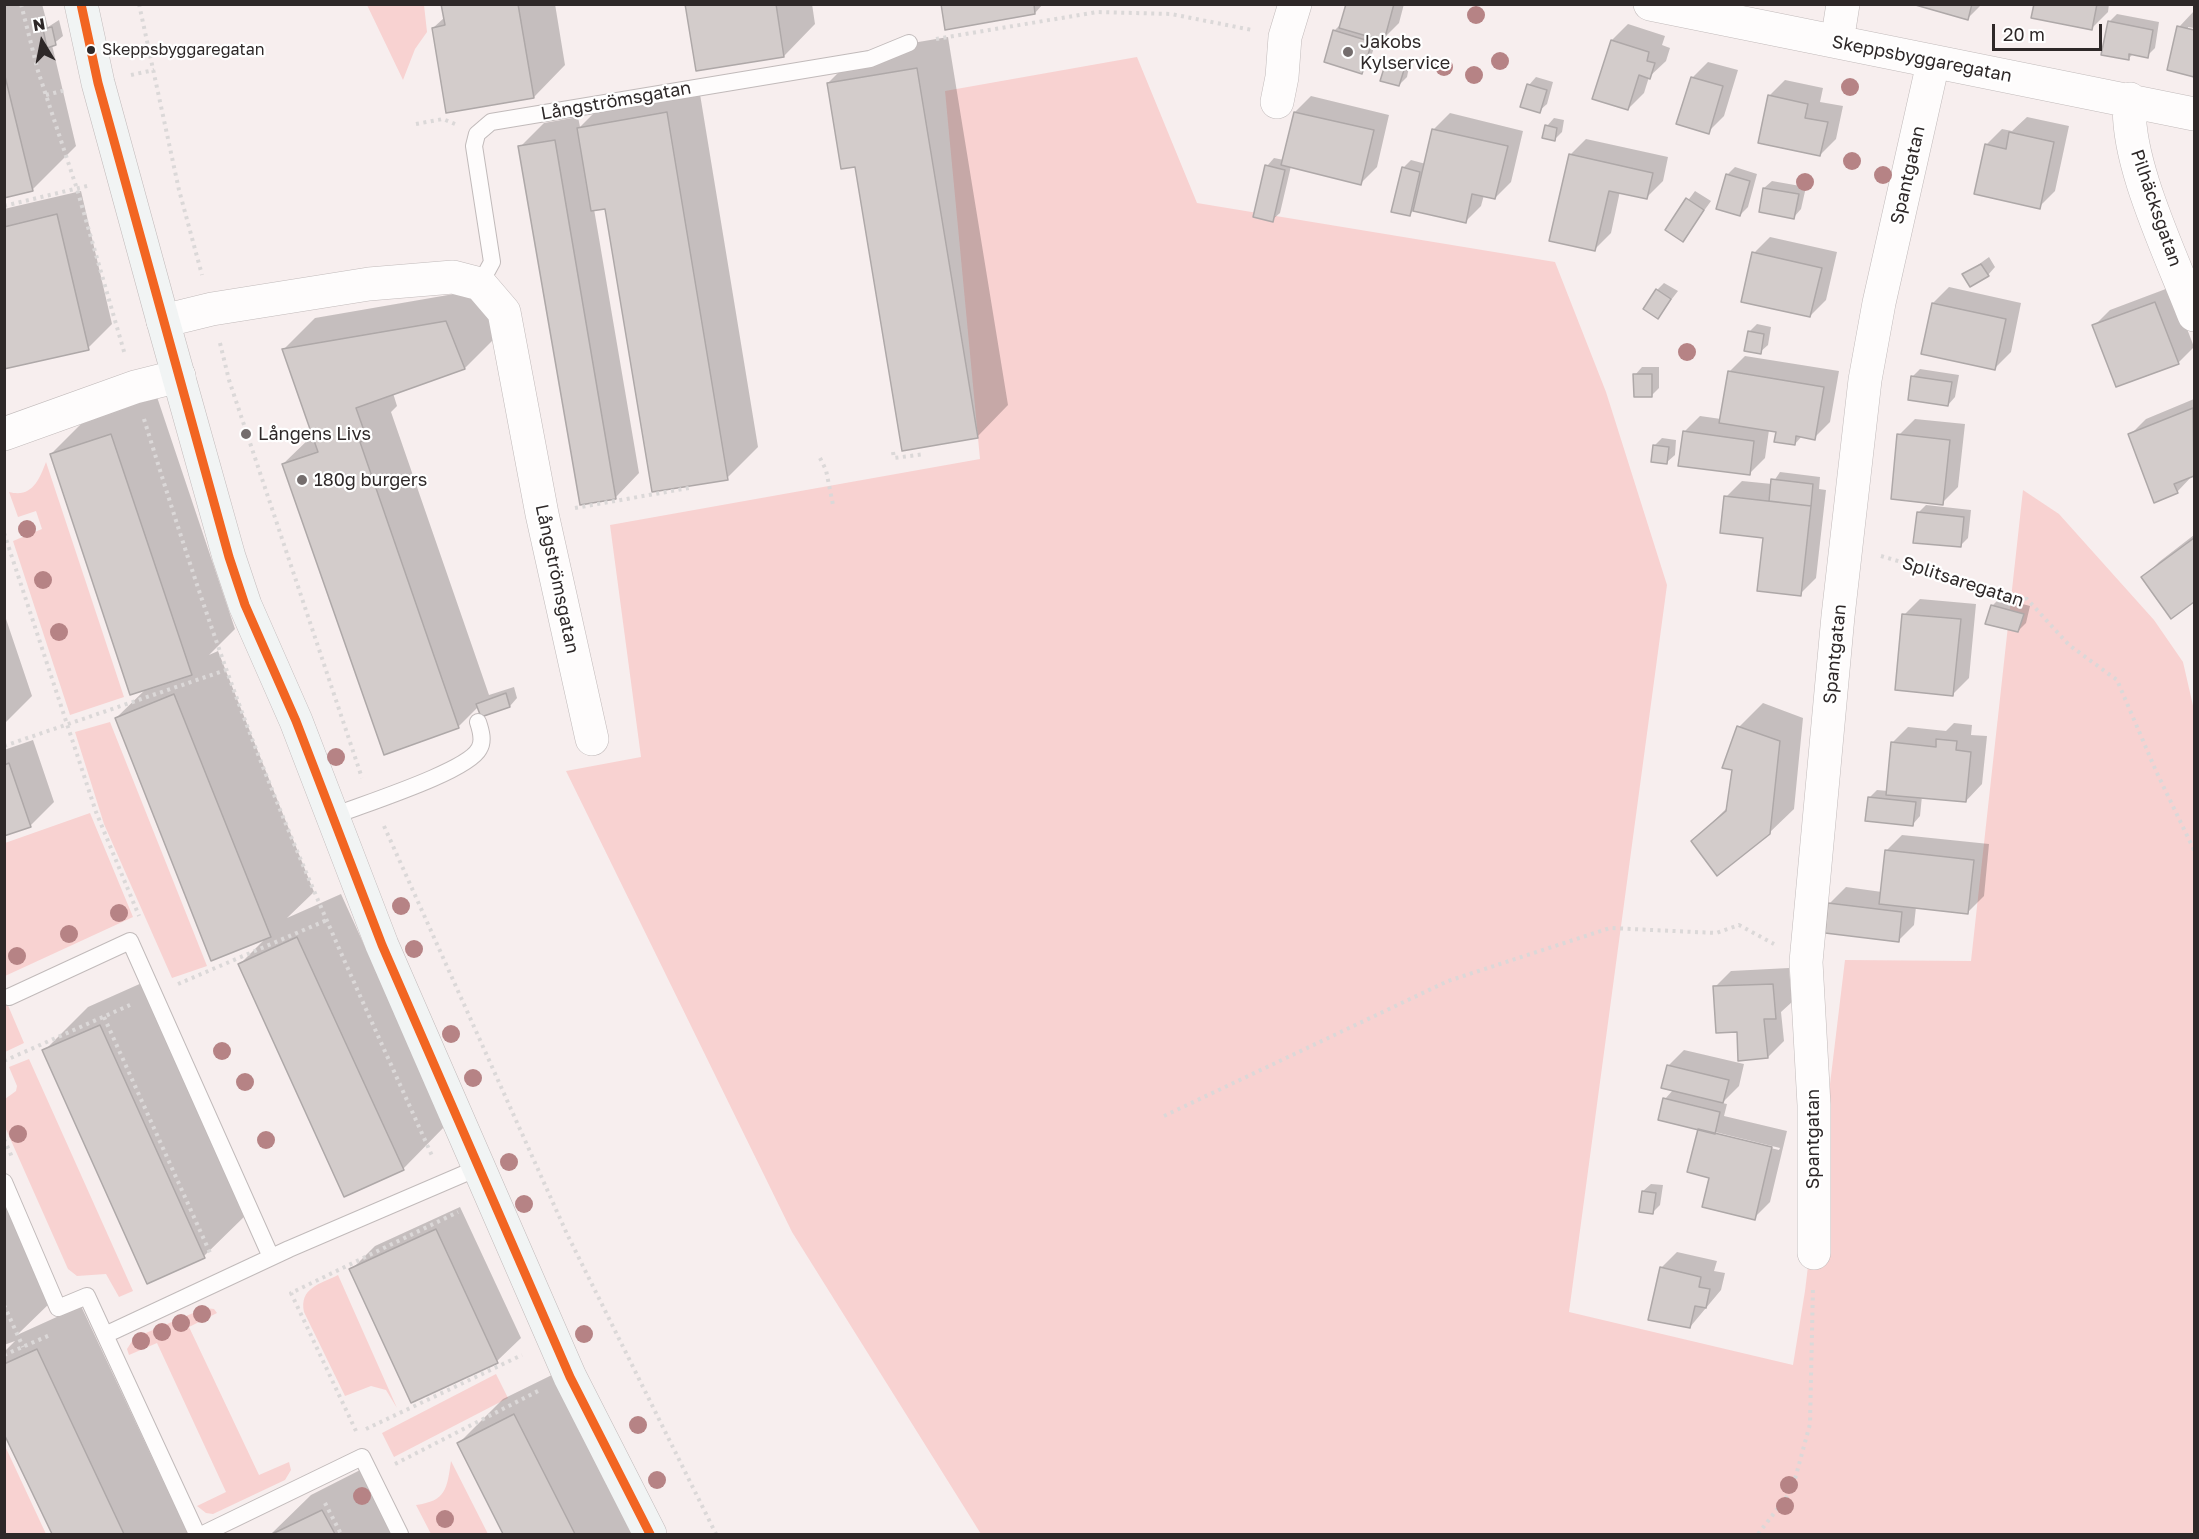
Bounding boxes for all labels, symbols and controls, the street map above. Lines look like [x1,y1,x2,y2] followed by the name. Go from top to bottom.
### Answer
[12,12,72,72] north arrow
[1995,12,2104,50] scale bar
[31,13,47,35] text: N
[2003,23,2045,45] text: 20 m
[1360,31,1450,74] place label: Jakobs Kylservice
[1830,31,2014,87] street label: Skeppsbyggaregatan
[102,40,265,60] place label: Skeppsbyggaregatan
[85,44,97,56] marker: Skeppsbyggaregatan
[1341,45,1355,59] marker: Jakobs Kylservice
[539,77,693,125] street label: Långströmsgatan
[1886,124,1930,226] street label: Spantgatan
[2126,147,2186,269] street label: Pilhäcksgatan
[258,423,371,445] place label: Långens Livs
[239,427,253,441] marker: Långens Livs
[314,469,427,491] place label: 180g burgers
[295,473,309,487] marker: 180g burgers
[531,502,583,656] street label: Långströmsgatan
[1899,552,2027,612] street label: Splitsaregatan
[1819,603,1851,705] street label: Spantgatan
[1802,1089,1824,1189] street label: Spantgatan

